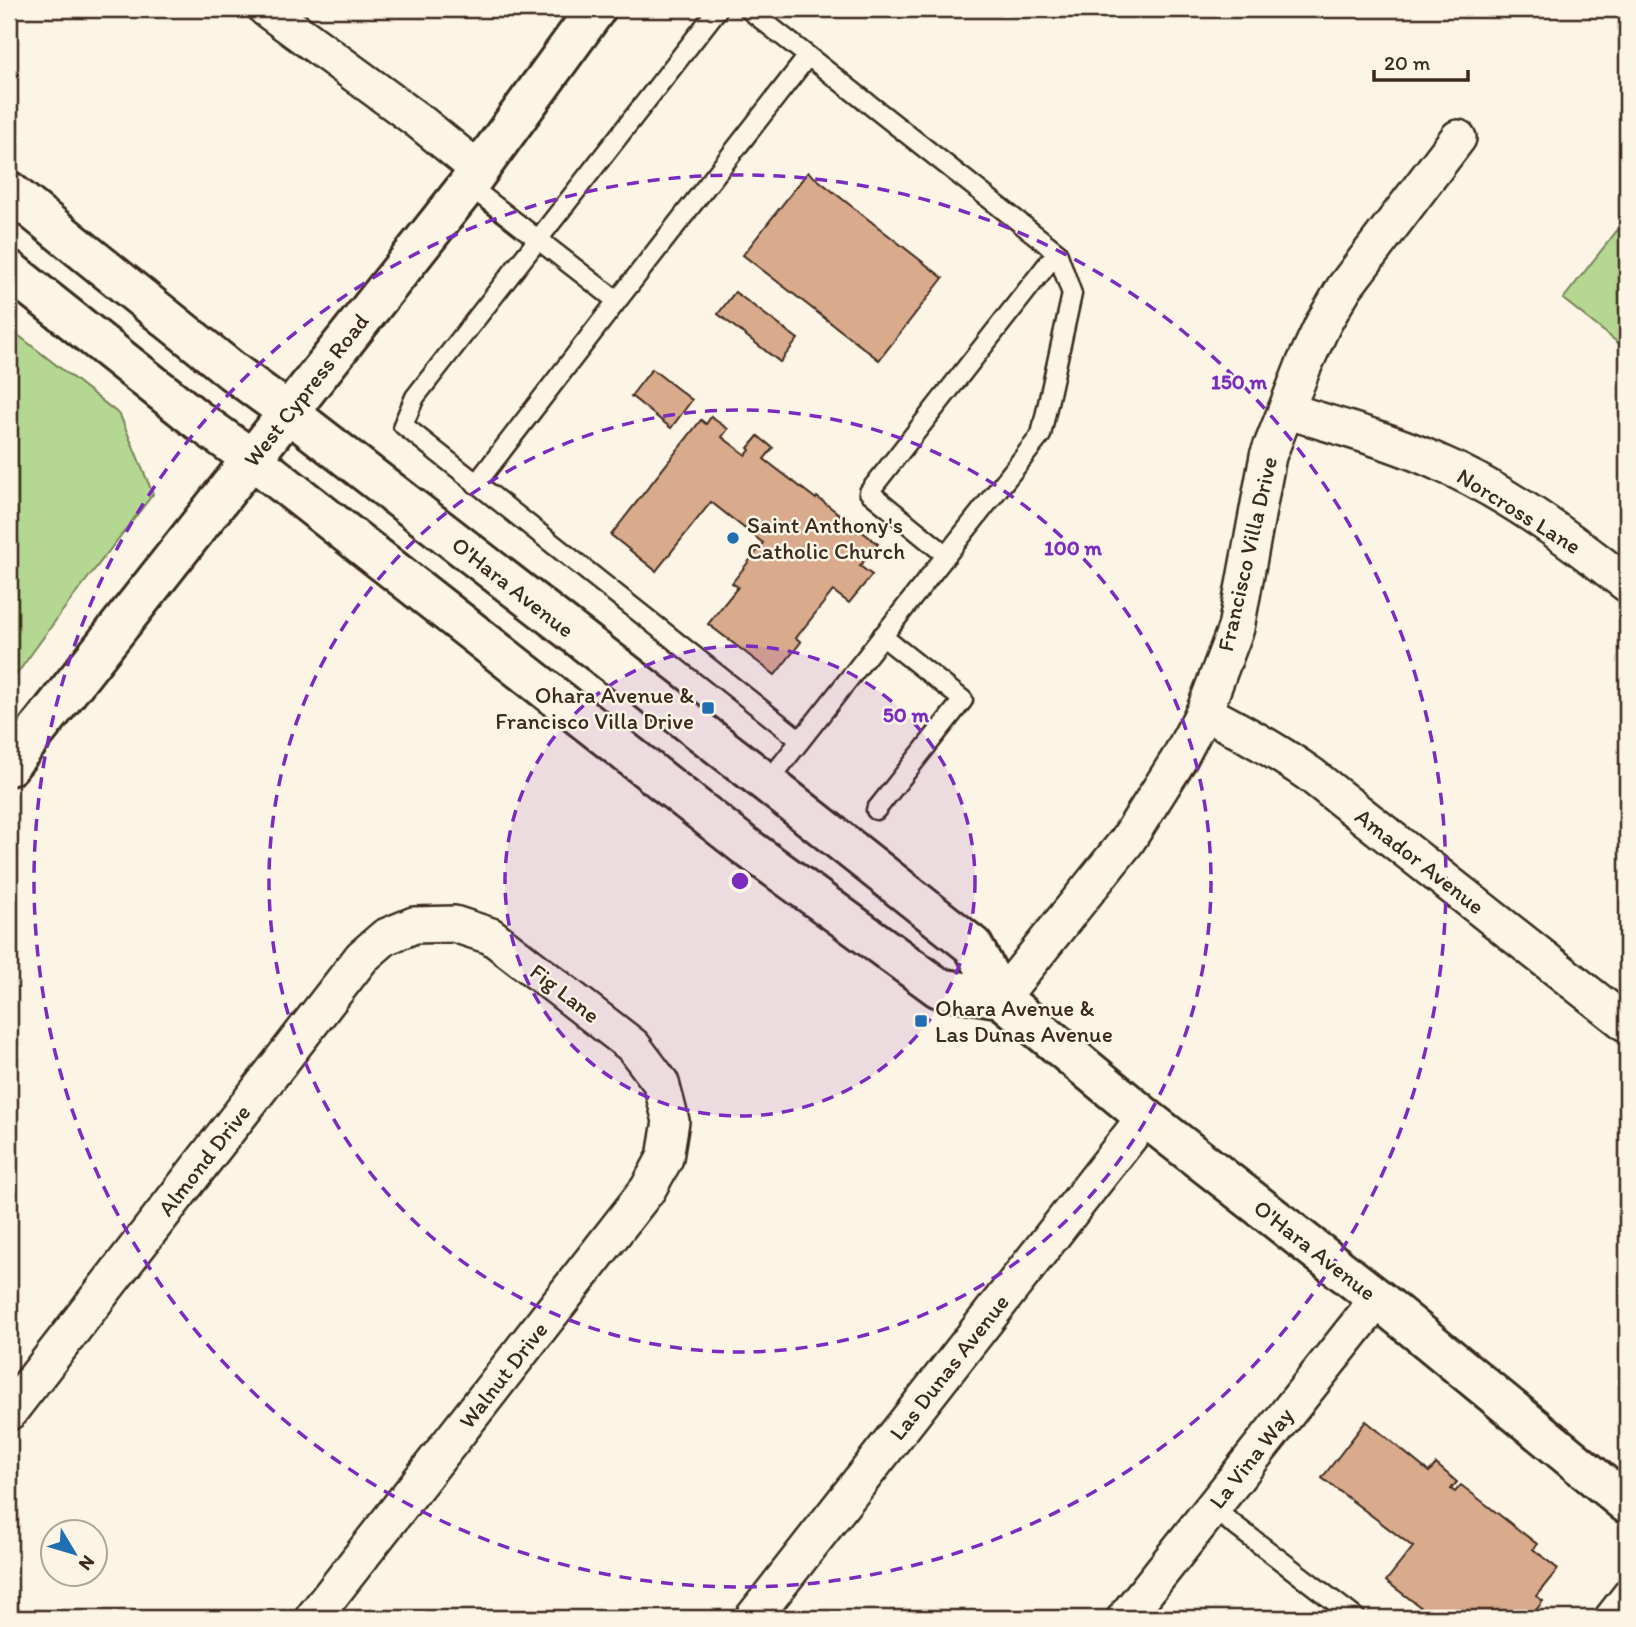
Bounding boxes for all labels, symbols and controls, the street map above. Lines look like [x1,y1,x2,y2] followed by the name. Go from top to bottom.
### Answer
[1374,38,1468,82] scale bar
[1384,50,1431,75] text: 20 m
[237,308,375,472] street label: West Cypress Road
[1211,369,1267,394] text: 150 m
[1211,454,1283,654] street label: Francisco Villa Drive
[1452,462,1586,560] street label: Norcross Lane
[747,511,905,565] place label: Saint Anthony's Catholic Church
[725,530,741,546] marker: Saint Anthony's Catholic Church
[446,531,580,643] street label: O'Hara Avenue
[1044,535,1102,560] text: 100 m
[495,681,694,735] place label: Ohara Avenue & Francisco Villa Drive
[700,700,716,716] marker: Ohara Avenue & Francisco Villa Drive
[883,702,930,727] text: 50 m
[1350,802,1490,920] street label: Amador Avenue
[728,869,752,893] centre of rings
[524,957,606,1029] street label: Fig Lane
[935,994,1113,1048] place label: Ohara Avenue & Las Dunas Avenue
[913,1013,929,1029] marker: Ohara Avenue & Las Dunas Avenue
[152,1099,256,1221] street label: Almond Drive
[1248,1194,1382,1306] street label: O'Hara Avenue
[883,1288,1015,1446] street label: Las Dunas Avenue
[453,1316,553,1434] street label: Walnut Drive
[1203,1402,1299,1514] street label: La Vina Way
[38,1518,108,1588] north arrow
[74,1551,100,1575] text: N

